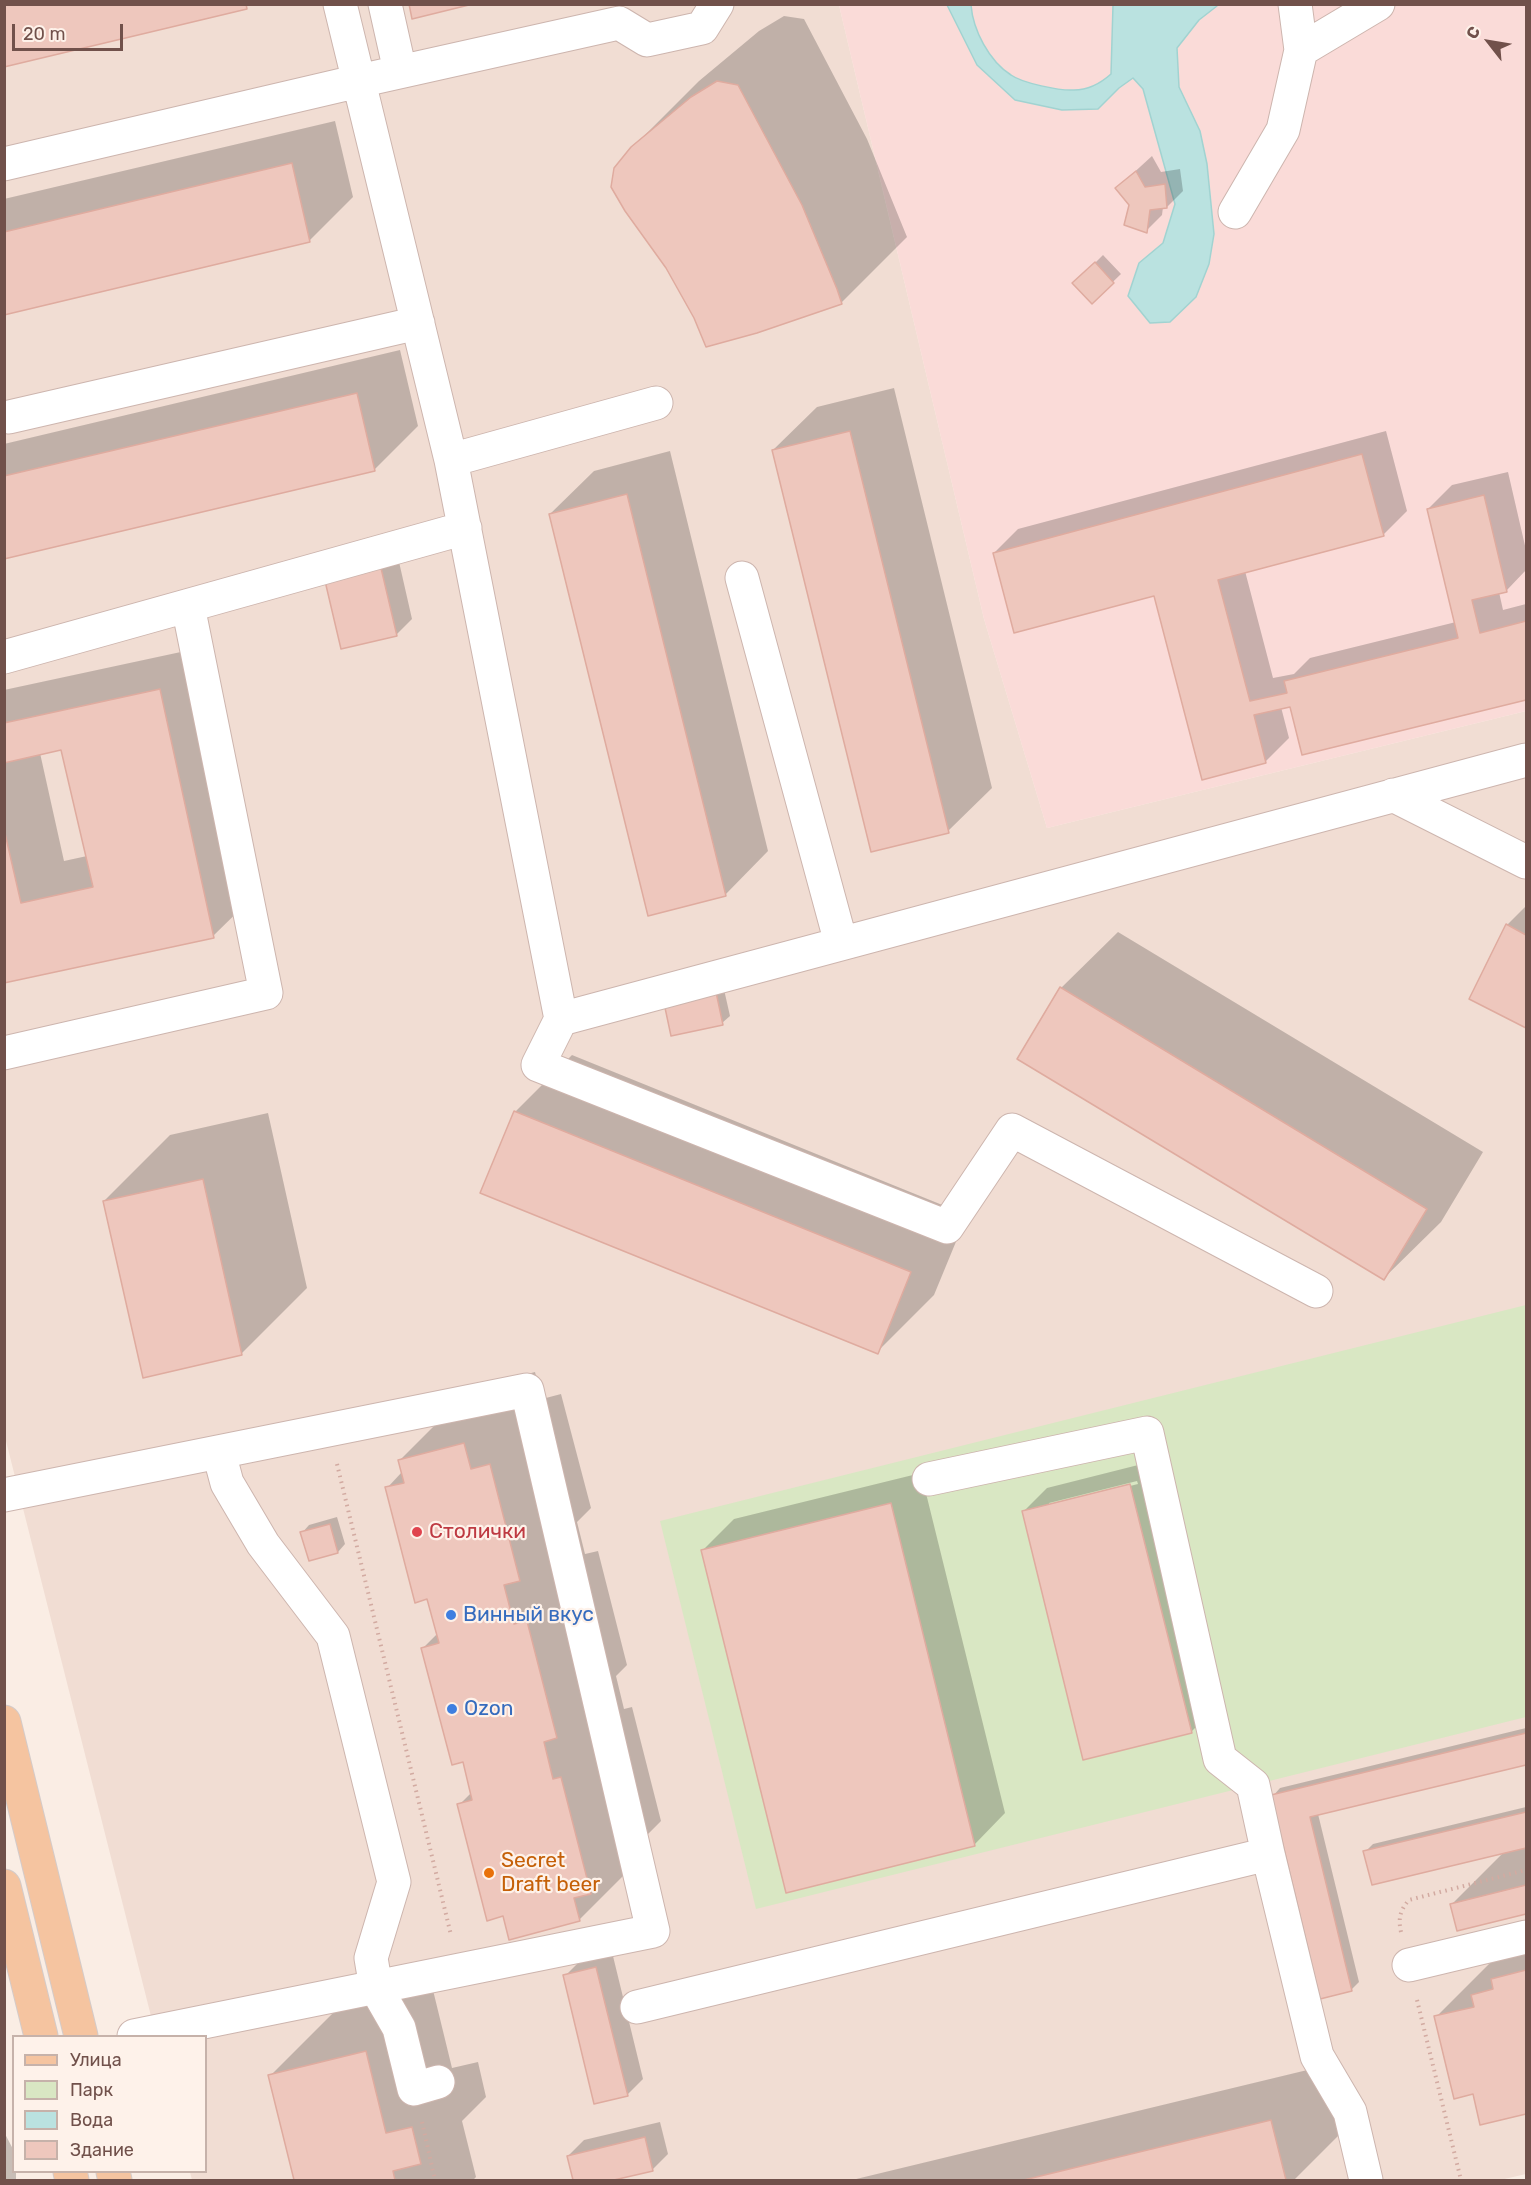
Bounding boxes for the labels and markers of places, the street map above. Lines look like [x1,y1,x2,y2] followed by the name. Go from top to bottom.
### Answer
[429,1519,526,1545] place label: Столички
[410,1525,424,1539] marker: Столички
[463,1602,594,1628] place label: Винный вкус
[444,1608,458,1622] marker: Винный вкус
[464,1696,514,1722] place label: Ozon
[445,1702,459,1716] marker: Ozon
[501,1848,600,1898] place label: Secret Draft beer
[482,1866,496,1880] marker: Secret Draft beer

